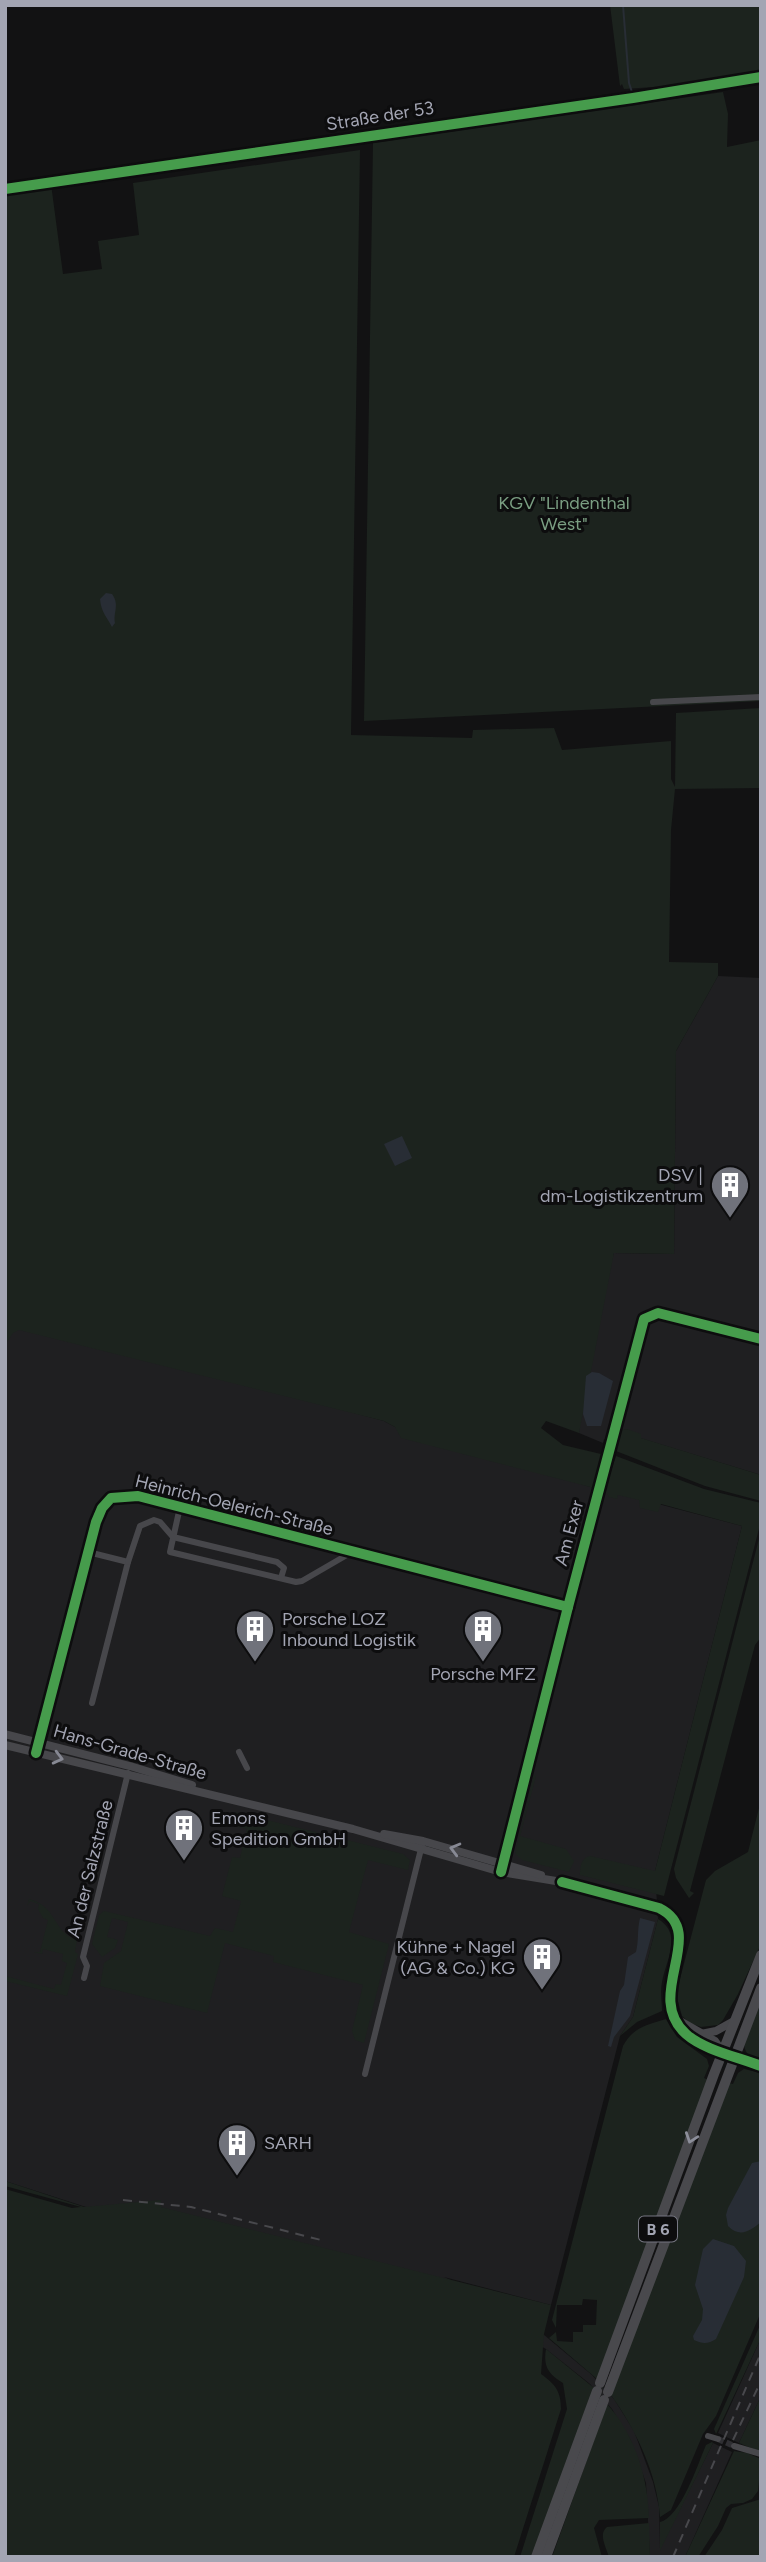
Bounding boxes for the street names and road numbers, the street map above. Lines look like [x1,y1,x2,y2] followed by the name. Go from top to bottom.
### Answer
[325,97,435,135] street label: Straße der 53
[133,1470,335,1540] street label: Heinrich-Oelerich-Straße
[550,1498,588,1568] street label: Am Exer
[51,1720,209,1784] street label: Hans-Grade-Straße
[62,1798,118,1940] street label: An der Salzstraße
[639,2216,677,2242] road number: B 6

